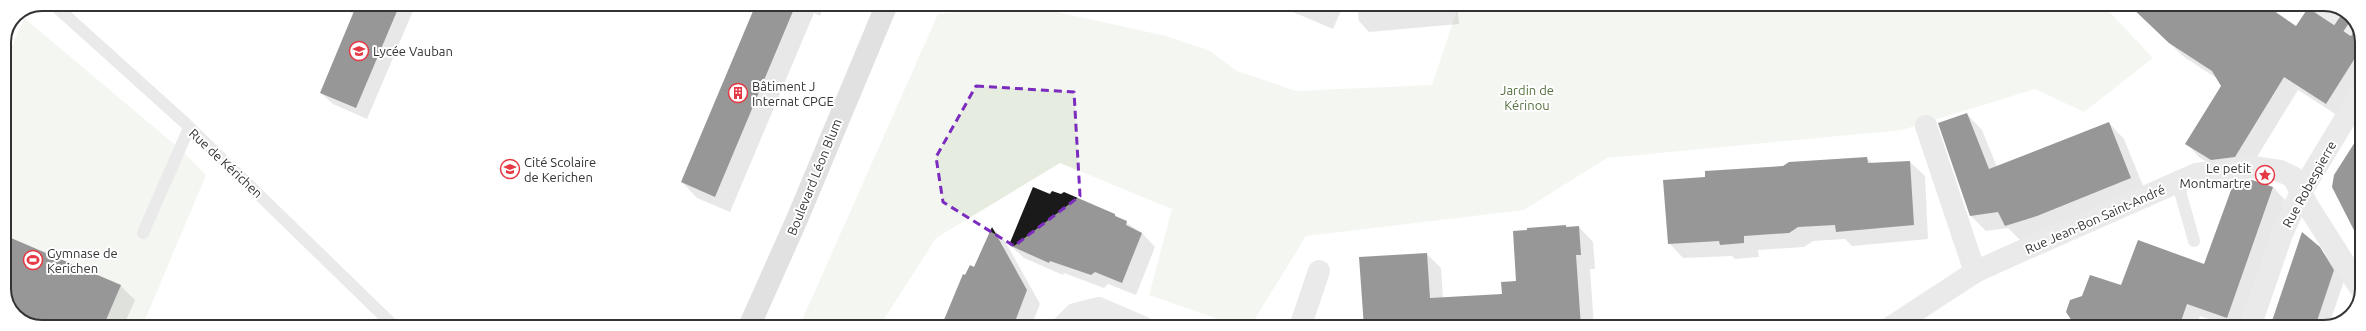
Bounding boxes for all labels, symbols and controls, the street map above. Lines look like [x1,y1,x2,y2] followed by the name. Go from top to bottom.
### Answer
[348,40,370,62] school or university icon: Lycée Vauban
[373,44,453,58] place label: Lycée Vauban
[752,79,834,108] place label: Bâtiment J Internat CPGE
[727,82,749,104] building icon: Bâtiment J Internat CPGE
[1500,83,1554,112] park label: Jardin de Kérinou
[784,117,844,237] street label: Boulevard Léon Blum
[187,126,265,200] street label: Rue de Kérichen
[2279,138,2339,230] street label: Rue Robespierre
[524,155,596,184] place label: Cité Scolaire de Kerichen
[499,158,521,180] school or university icon: Cité Scolaire de Kerichen
[2180,161,2251,190] place label: Le petit Montmartre
[2254,164,2276,186] place icon: Le petit Montmartre
[2023,182,2167,256] street label: Rue Jean-Bon Saint-André
[47,246,118,275] place label: Gymnase de Kerichen
[22,249,44,271] sports icon: Gymnase de Kerichen

